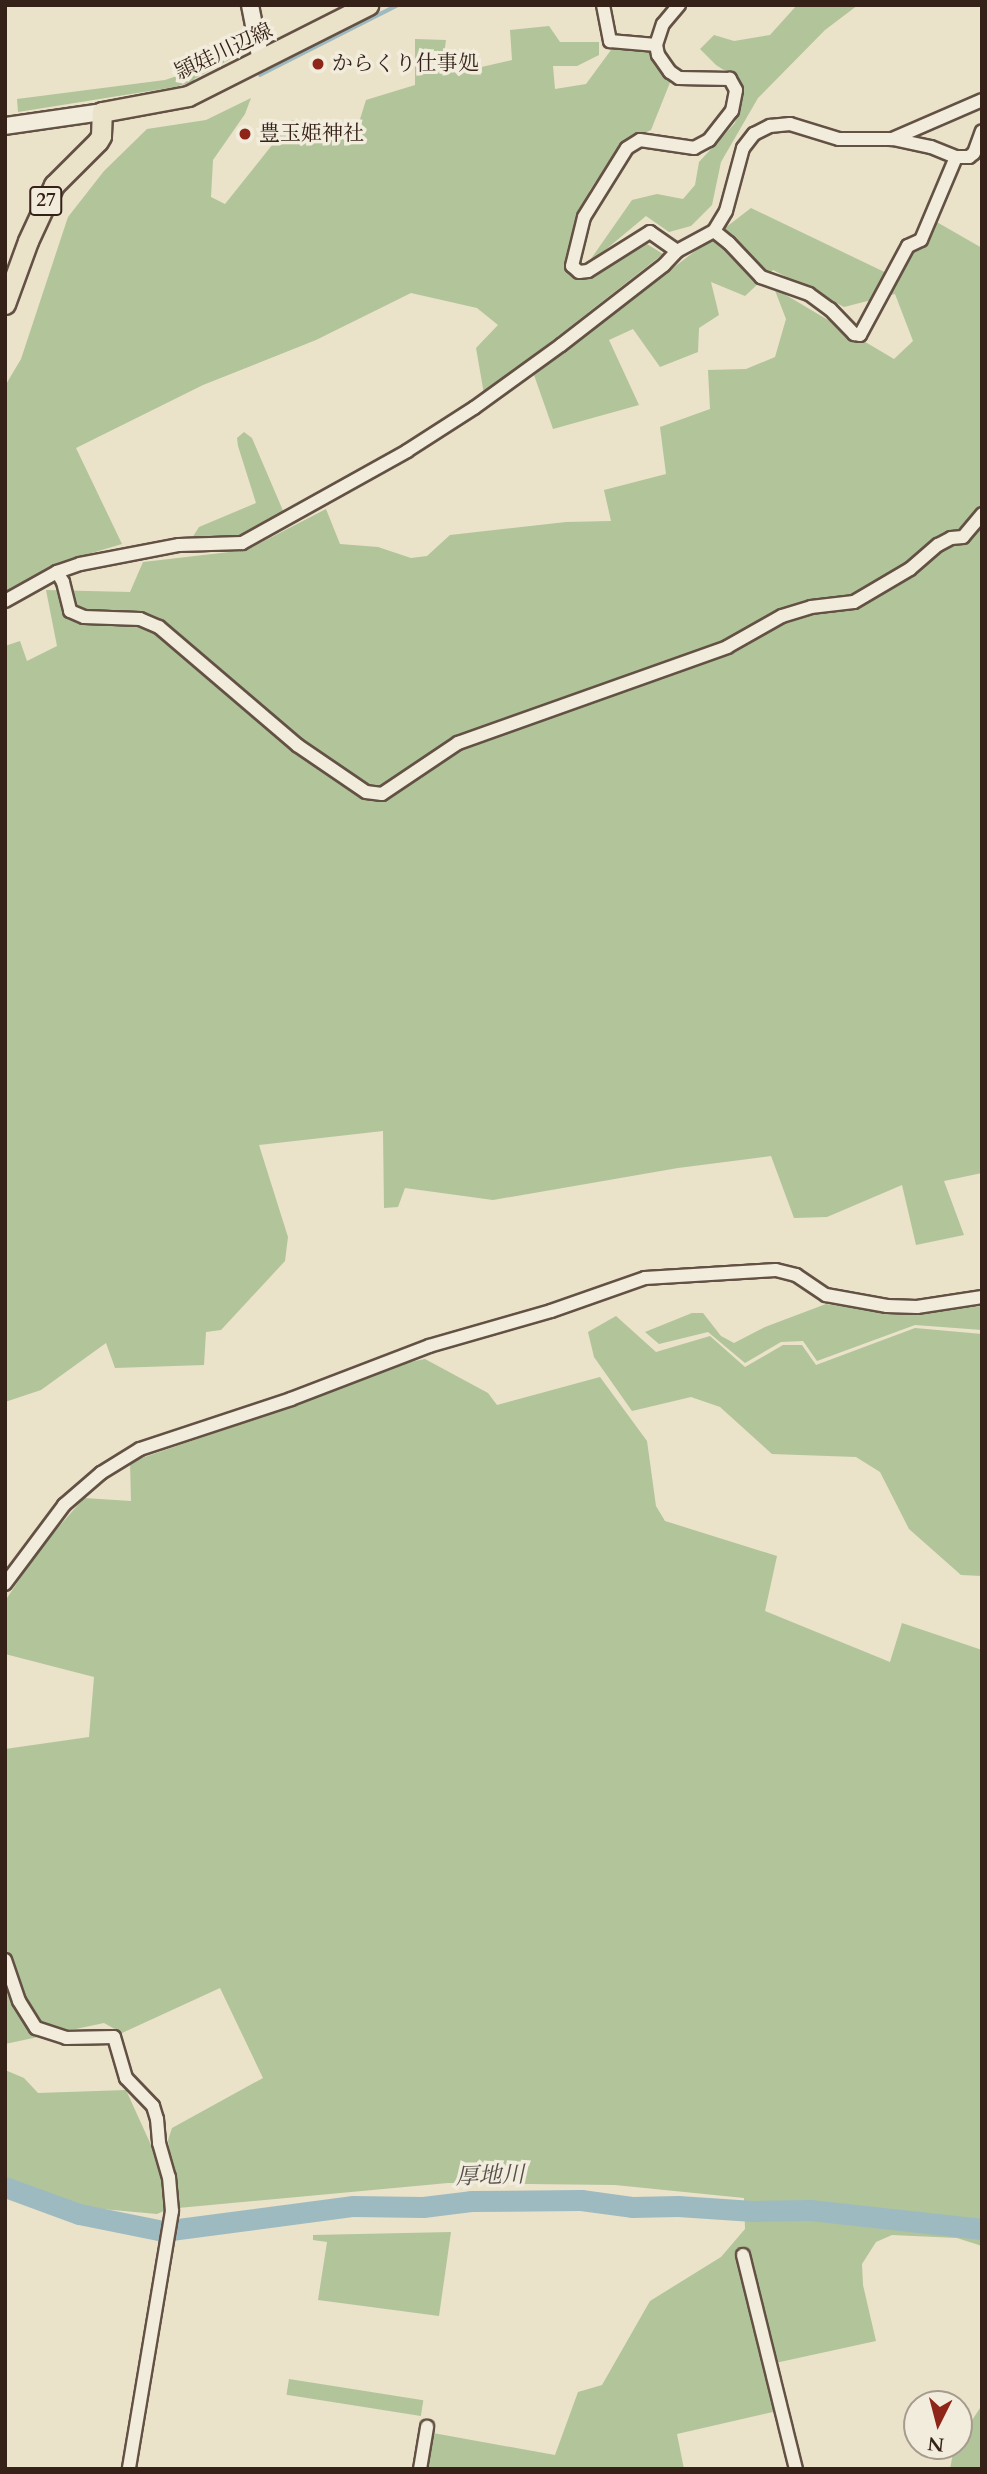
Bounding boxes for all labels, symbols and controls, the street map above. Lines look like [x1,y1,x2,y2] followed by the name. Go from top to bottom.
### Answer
[171,18,277,86] street label: 頴娃川辺線
[332,51,479,77] place label: からくり仕事処
[310,56,326,72] marker: からくり仕事処
[259,121,364,147] place label: 豊玉姫神社
[237,126,253,142] marker: 豊玉姫神社
[28,186,64,216] road number: 27
[455,2161,525,2191] water label: 厚地川
[903,2390,973,2460] north arrow
[926,2430,946,2458] text: N

